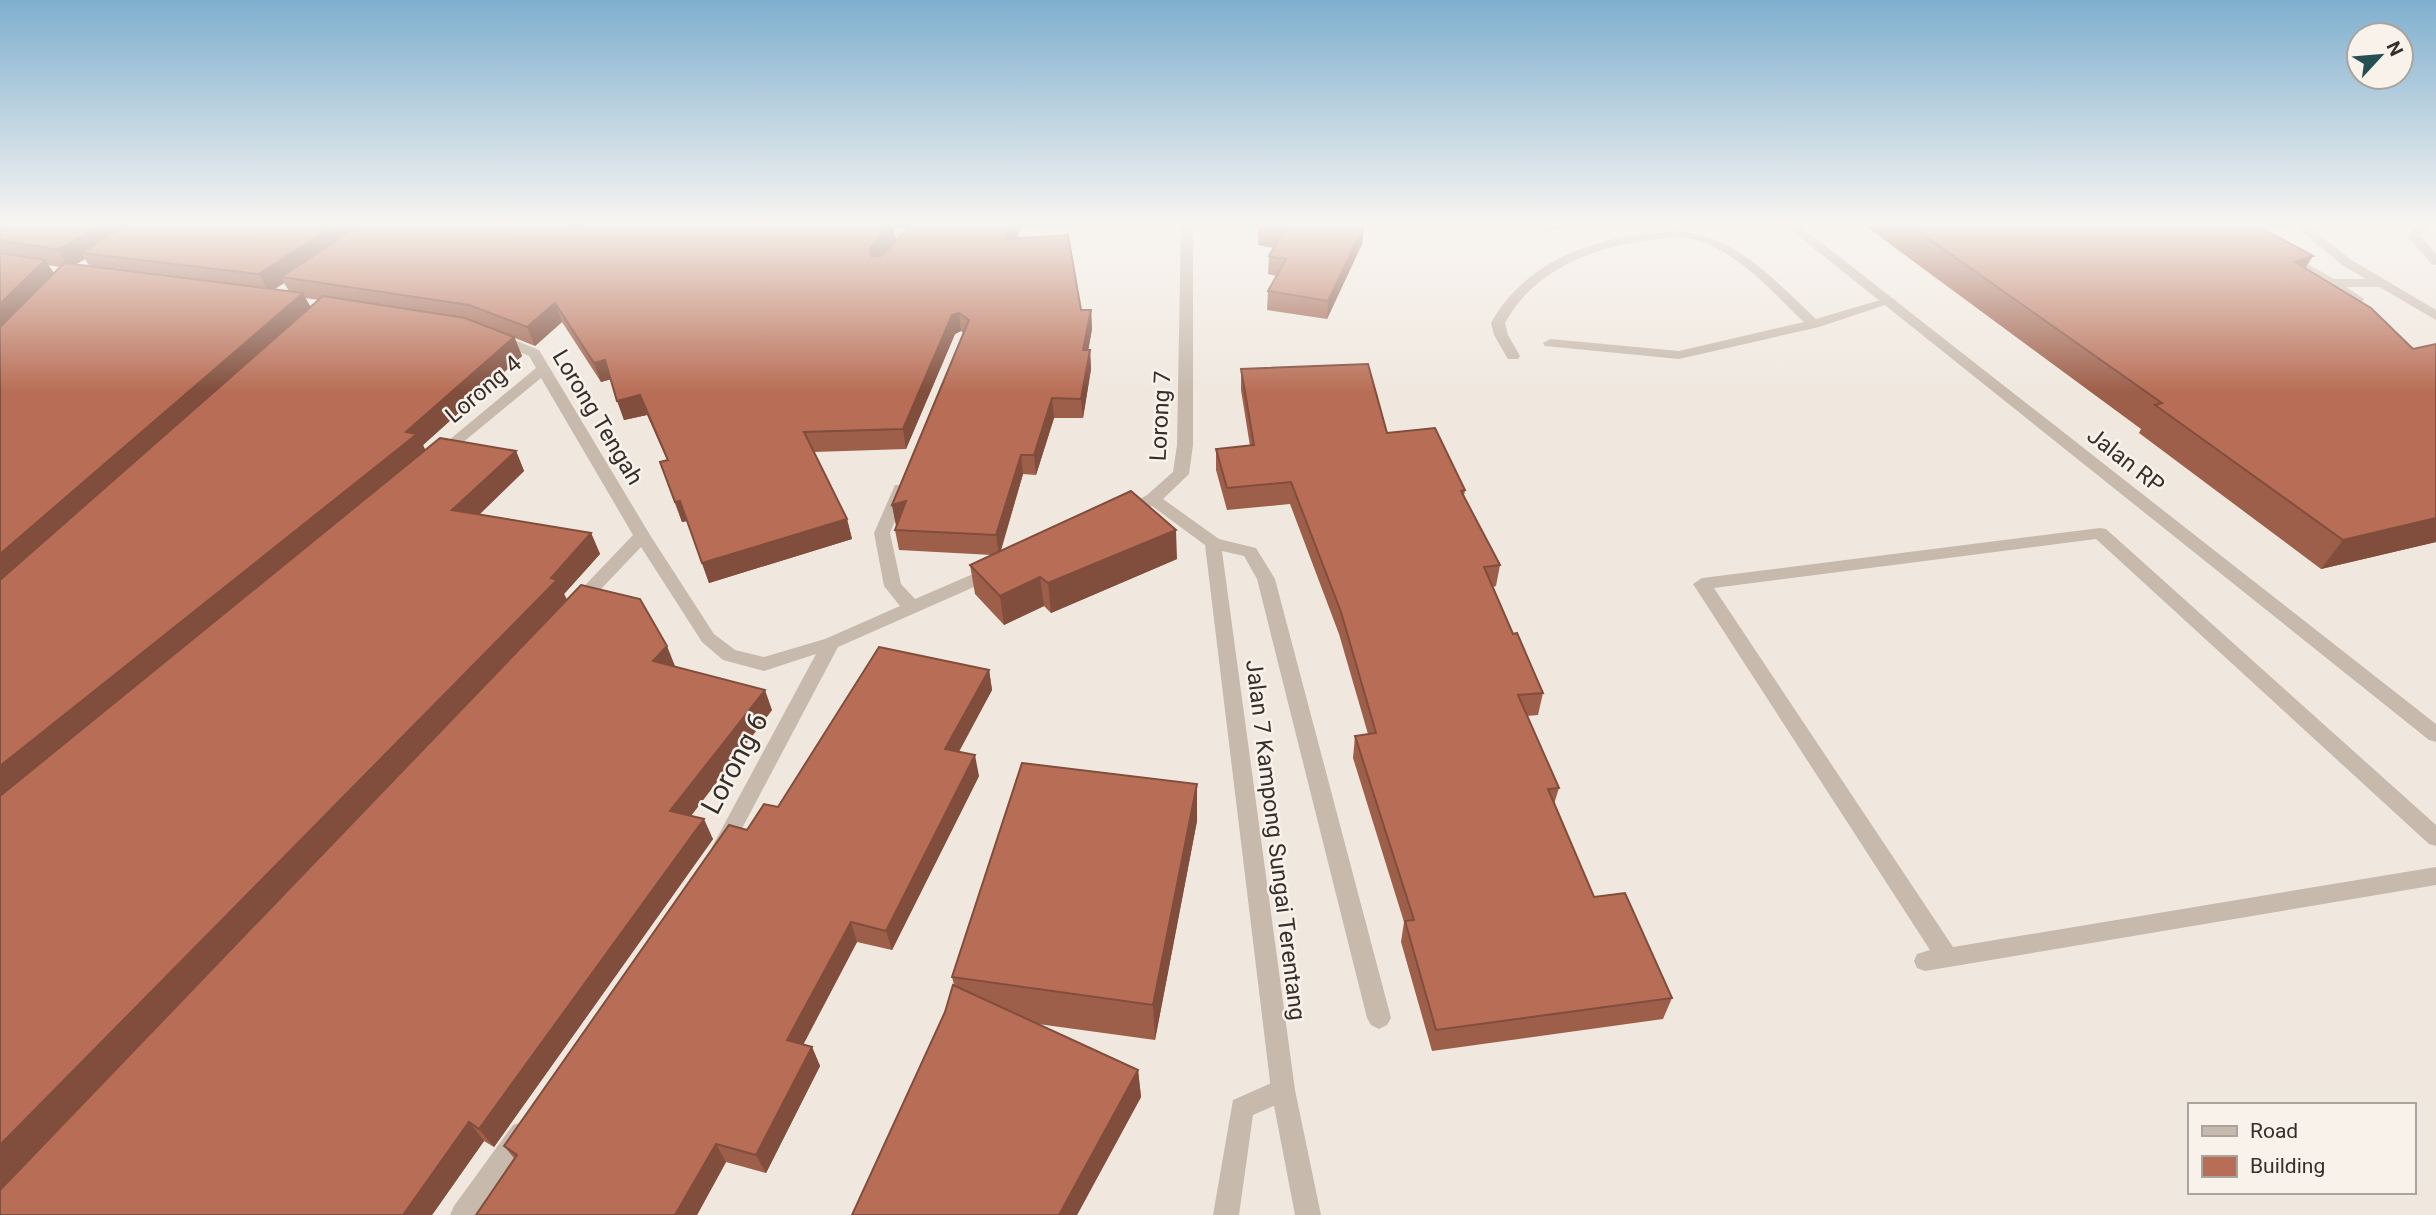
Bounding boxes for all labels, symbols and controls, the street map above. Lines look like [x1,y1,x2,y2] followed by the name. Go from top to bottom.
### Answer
[2345,21,2415,91] north arrow
[2382,38,2408,60] text: N
[547,345,648,490] street label: Lorong Tengah
[440,350,527,429] street label: Lorong 4
[1145,370,1176,462] street label: Lorong 7
[2082,422,2170,499] street label: Jalan RP
[1240,658,1311,1022] street label: Jalan 7 Kampong Sungai Terentang
[694,707,775,820] street label: Lorong 6
[2188,1103,2415,1194] legend
[2250,1119,2298,1143] text: Road
[2250,1154,2325,1178] text: Building

